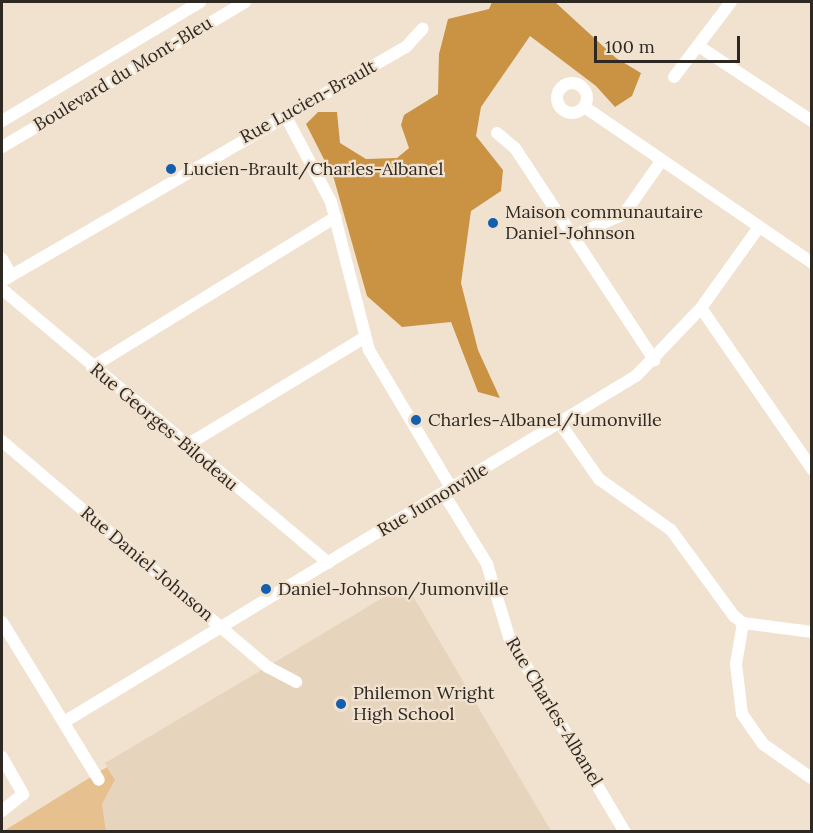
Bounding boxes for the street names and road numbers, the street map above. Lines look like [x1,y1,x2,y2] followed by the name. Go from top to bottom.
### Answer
[30,12,216,136] street label: Boulevard du Mont-Bleu
[236,56,380,148] street label: Rue Lucien-Brault
[86,359,242,495] street label: Rue Georges-Bilodeau
[374,459,492,541] street label: Rue Jumonville
[76,502,218,626] street label: Rue Daniel-Johnson
[501,634,607,790] street label: Rue Charles-Albanel

